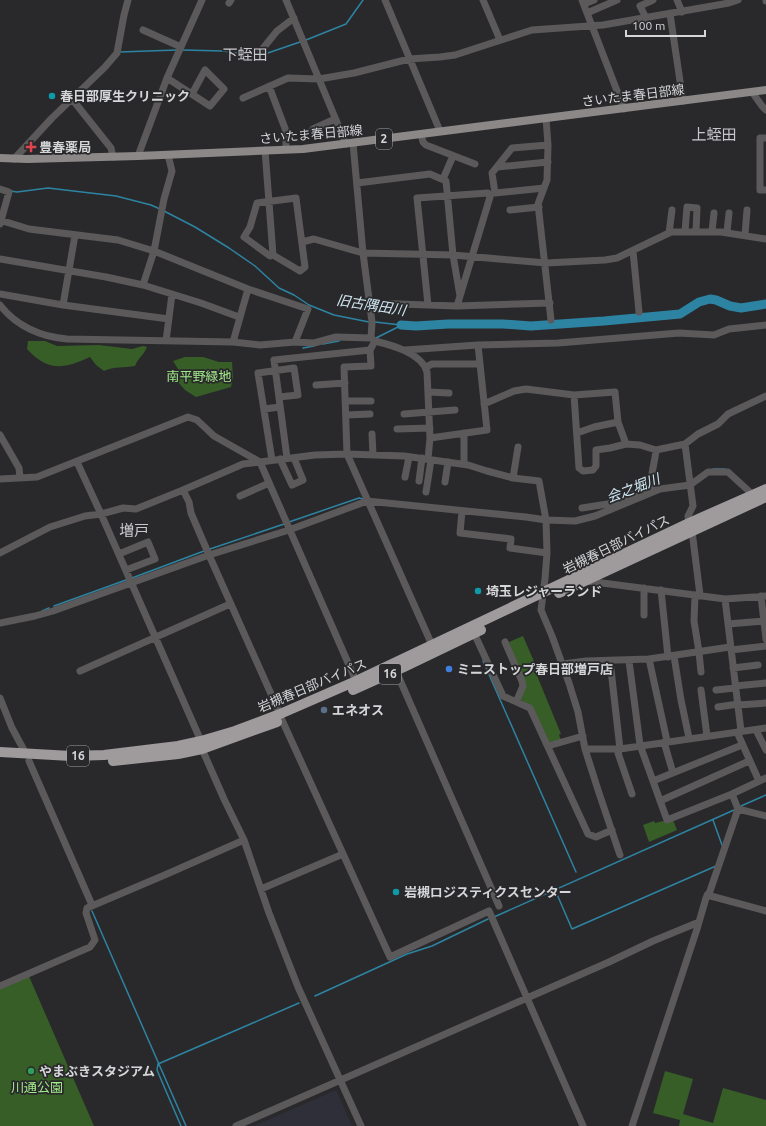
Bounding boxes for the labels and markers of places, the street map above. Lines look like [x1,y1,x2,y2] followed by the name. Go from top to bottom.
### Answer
[60,89,190,103] place label: 春日部厚生クリニック
[47,91,57,101] marker: 春日部厚生クリニック
[39,140,91,154] place label: 豊春薬局
[26,142,36,152] marker: 豊春薬局
[486,584,602,598] place label: 埼玉レジャーランド
[473,586,483,596] marker: 埼玉レジャーランド
[457,662,613,676] place label: ミニストップ春日部増戸店
[444,664,454,674] marker: ミニストップ春日部増戸店
[332,703,384,717] place label: エネオス
[319,705,329,715] marker: エネオス
[404,885,572,899] place label: 岩槻ロジスティクスセンター
[391,887,401,897] marker: 岩槻ロジスティクスセンター
[39,1064,155,1078] place label: やまぶきスタジアム
[26,1066,36,1076] marker: やまぶきスタジアム

